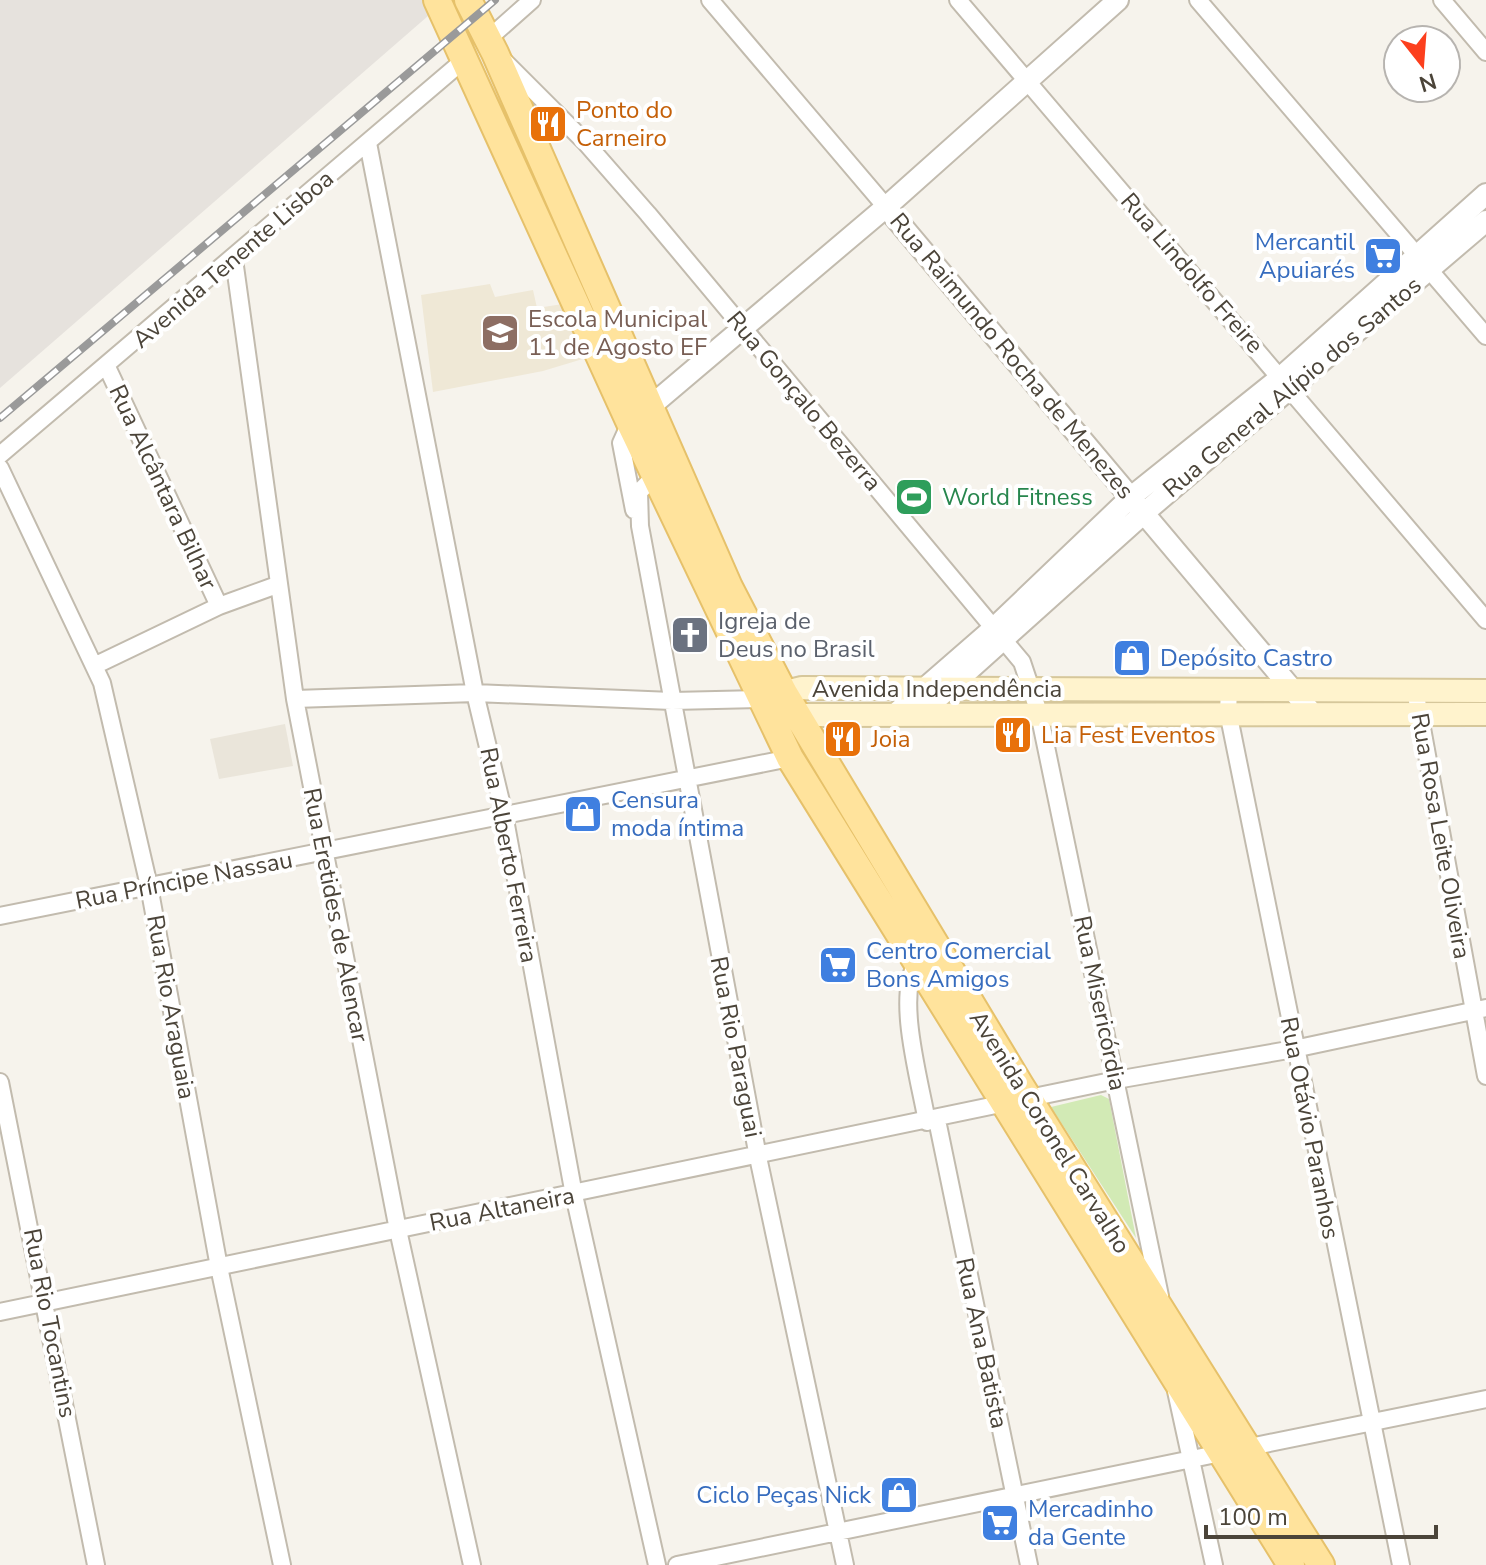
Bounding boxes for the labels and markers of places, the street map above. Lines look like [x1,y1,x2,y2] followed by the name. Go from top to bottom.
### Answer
[576,94,673,154] place label: Ponto do Carneiro
[527,103,569,145] restaurant icon: Ponto do Carneiro
[1255,226,1355,286] place label: Mercantil Apuiarés
[1362,235,1404,277] supermarket icon: Mercantil Apuiarés
[528,303,707,363] place label: Escola Municipal 11 de Agosto EF
[479,312,521,354] school or university icon: Escola Municipal 11 de Agosto EF
[893,476,935,518] sports icon: World Fitness
[942,481,1093,513] place label: World Fitness
[718,605,875,665] place label: Igreja de Deus no Brasil
[669,614,711,656] church icon: Igreja de Deus no Brasil
[1111,637,1153,679] shop icon: Depósito Castro
[1160,642,1333,674] place label: Depósito Castro
[992,714,1034,756] restaurant icon: Lia Fest Eventos
[822,718,864,760] restaurant icon: Joia
[1041,719,1215,751] place label: Lia Fest Eventos
[870,723,910,755] place label: Joia
[611,784,744,844] place label: Censura moda íntima
[562,793,604,835] shop icon: Censura moda íntima
[866,935,1051,995] place label: Centro Comercial Bons Amigos
[817,944,859,986] supermarket icon: Centro Comercial Bons Amigos
[878,1474,920,1516] shop icon: Ciclo Peças Nick
[696,1479,872,1511] place label: Ciclo Peças Nick
[1028,1493,1154,1553] place label: Mercadinho da Gente
[979,1502,1021,1544] supermarket icon: Mercadinho da Gente

